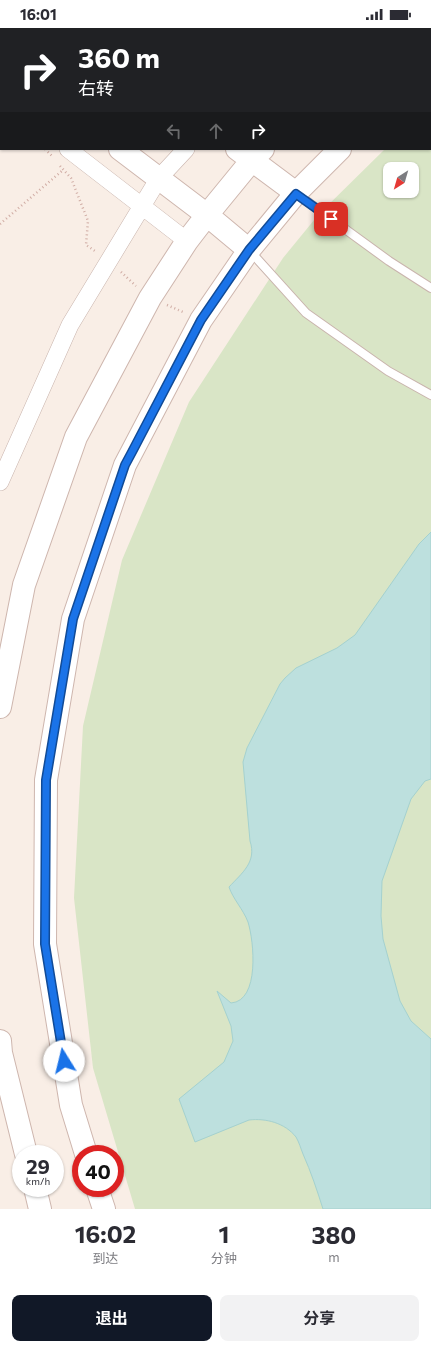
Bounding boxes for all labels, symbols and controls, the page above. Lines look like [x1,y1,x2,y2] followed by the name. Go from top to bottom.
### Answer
[20,5,57,23] text: 16:01
[78,40,160,74] text: 360 m
[12,44,64,96] icon: right
[78,77,114,99] text: 右转
[163,120,185,142] icon: left
[205,120,227,142] icon: ahead
[247,120,269,142] icon: right
[383,162,419,198] north arrow
[383,162,419,198] map controls
[314,202,348,236] pin
[320,208,342,230] icon: arrive
[43,1040,85,1082] position arrow
[72,1145,124,1197] speed limit sign: 40
[26,1154,50,1178] text: 29
[26,1175,50,1187] text: km/h
[75,1219,136,1248] text: 16:02
[218,1219,229,1248] text: 1
[312,1220,356,1249] text: 380
[328,1249,340,1265] text: m
[92,1250,118,1266] text: 到达
[211,1250,237,1266] text: 分钟
[12,1295,212,1341] button: 退出
[220,1295,419,1341] button: 分享

